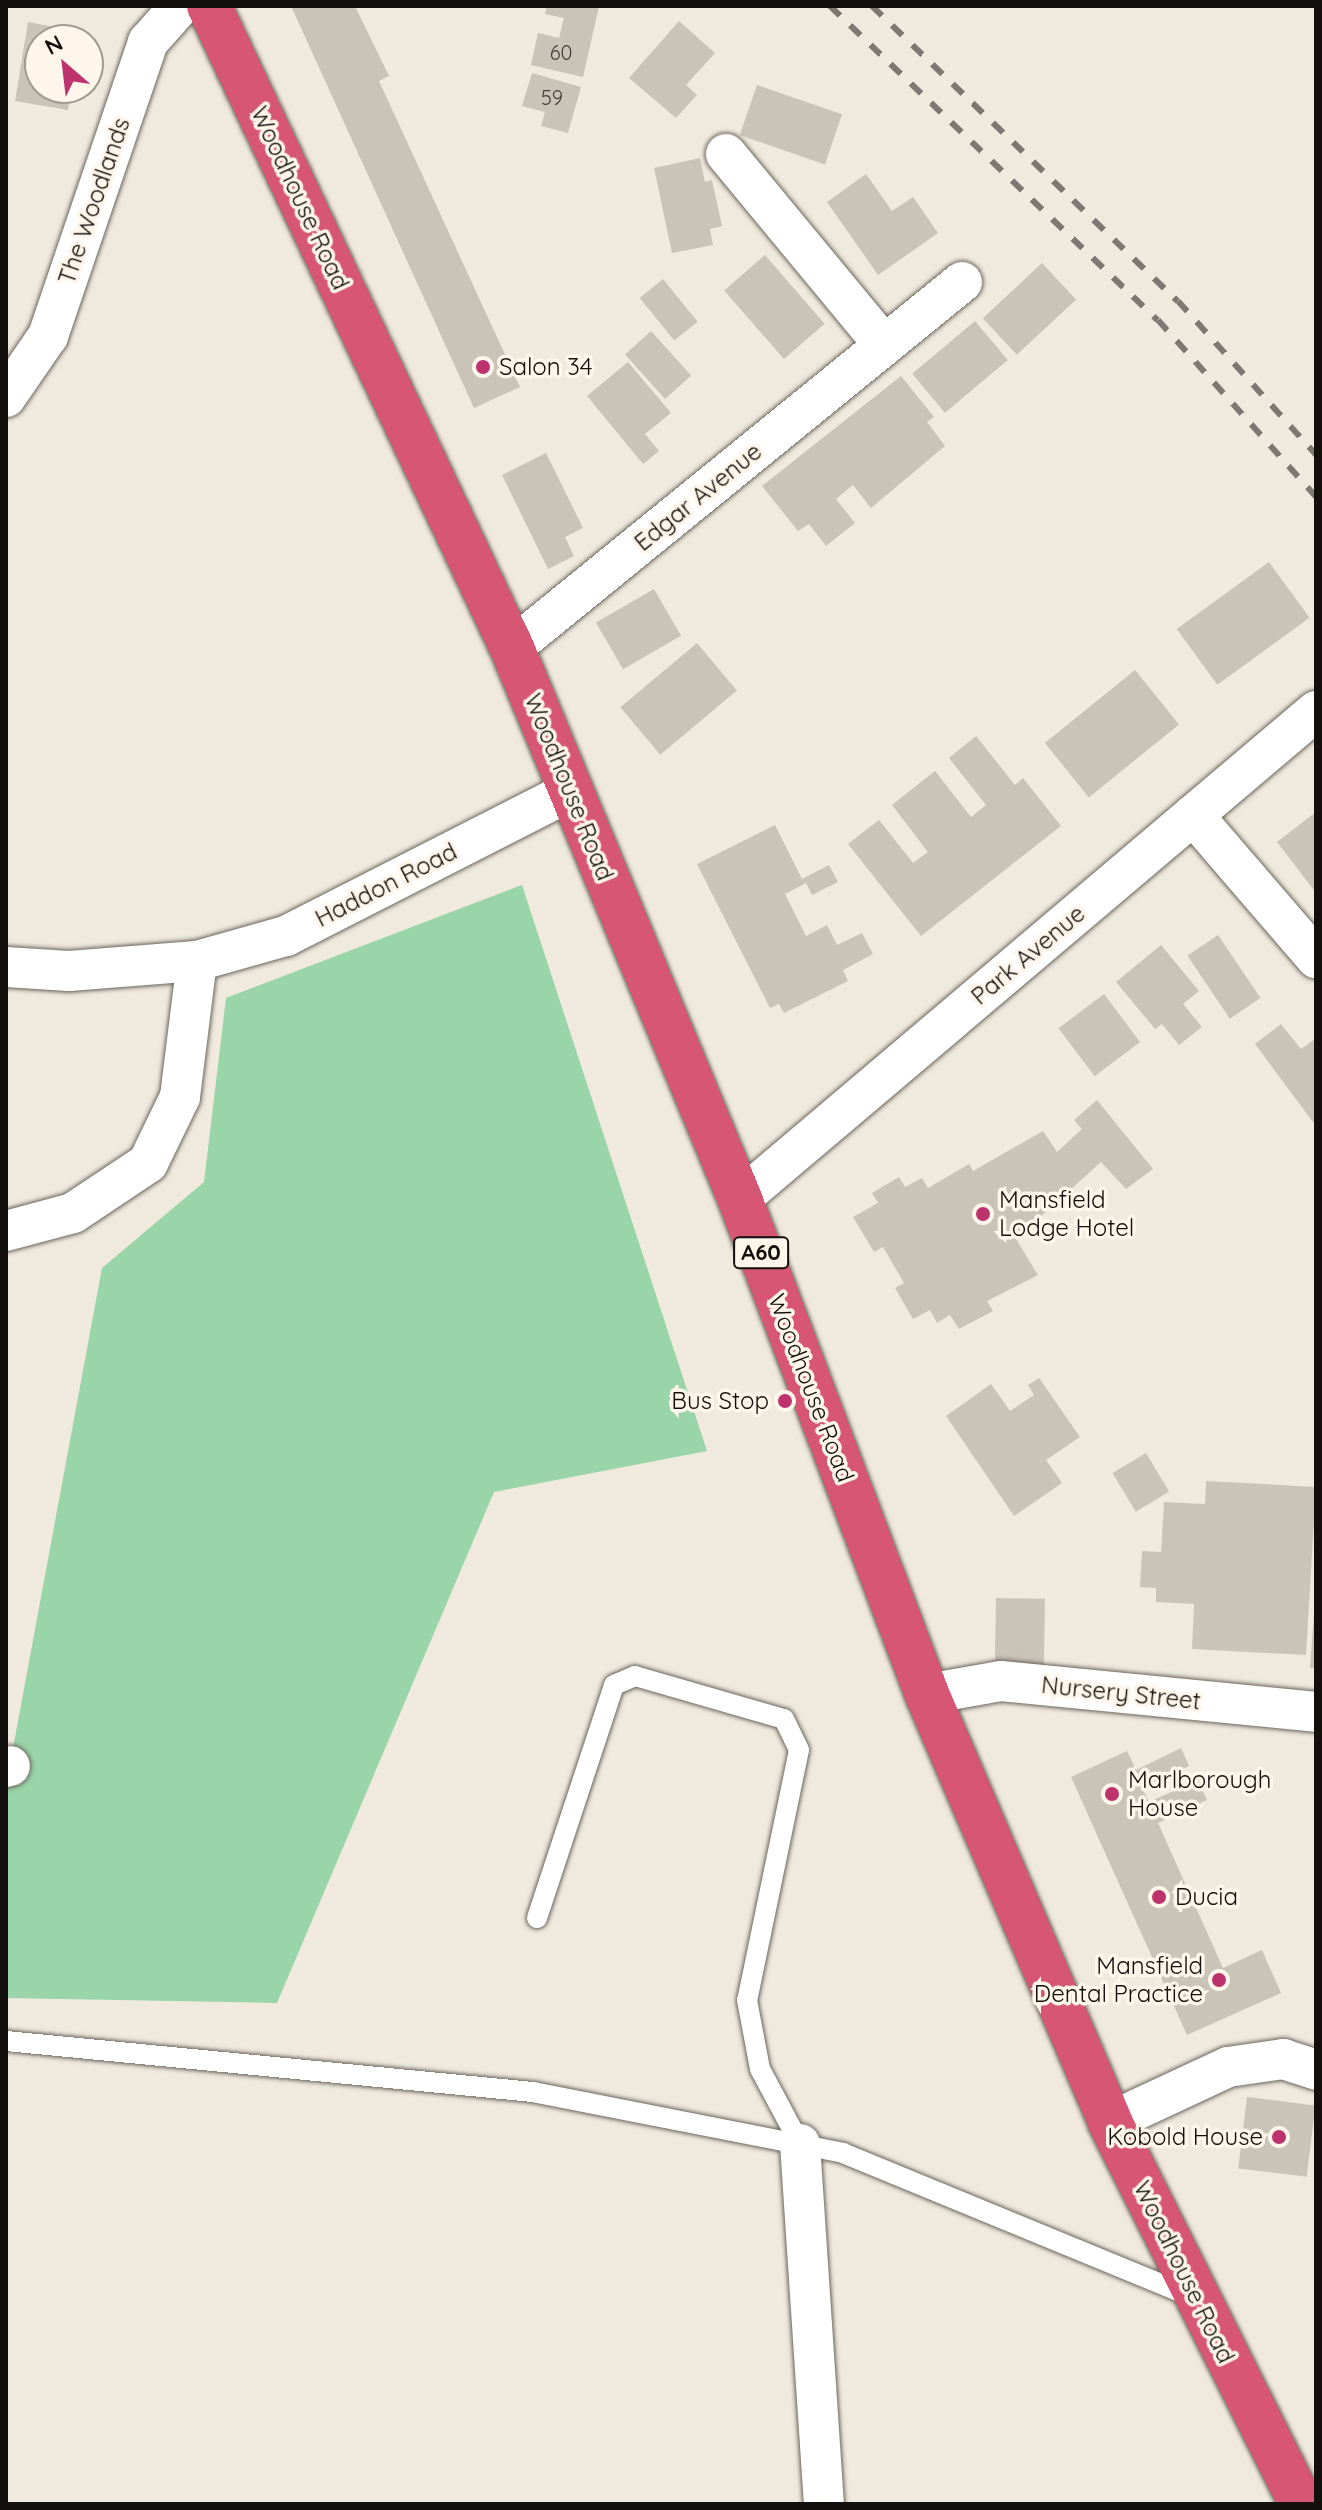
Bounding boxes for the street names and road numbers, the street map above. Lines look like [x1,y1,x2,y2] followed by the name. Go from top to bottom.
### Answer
[245,102,355,294] street label: Woodhouse Road
[52,114,136,288] street label: The Woodlands
[629,437,767,557] street label: Edgar Avenue
[518,689,620,885] street label: Woodhouse Road
[310,837,462,933] street label: Haddon Road
[965,899,1091,1011] street label: Park Avenue
[733,1235,789,1271] road number: A60
[762,1290,860,1486] street label: Woodhouse Road
[1040,1670,1202,1716] street label: Nursery Street
[1127,2176,1241,2368] street label: Woodhouse Road

